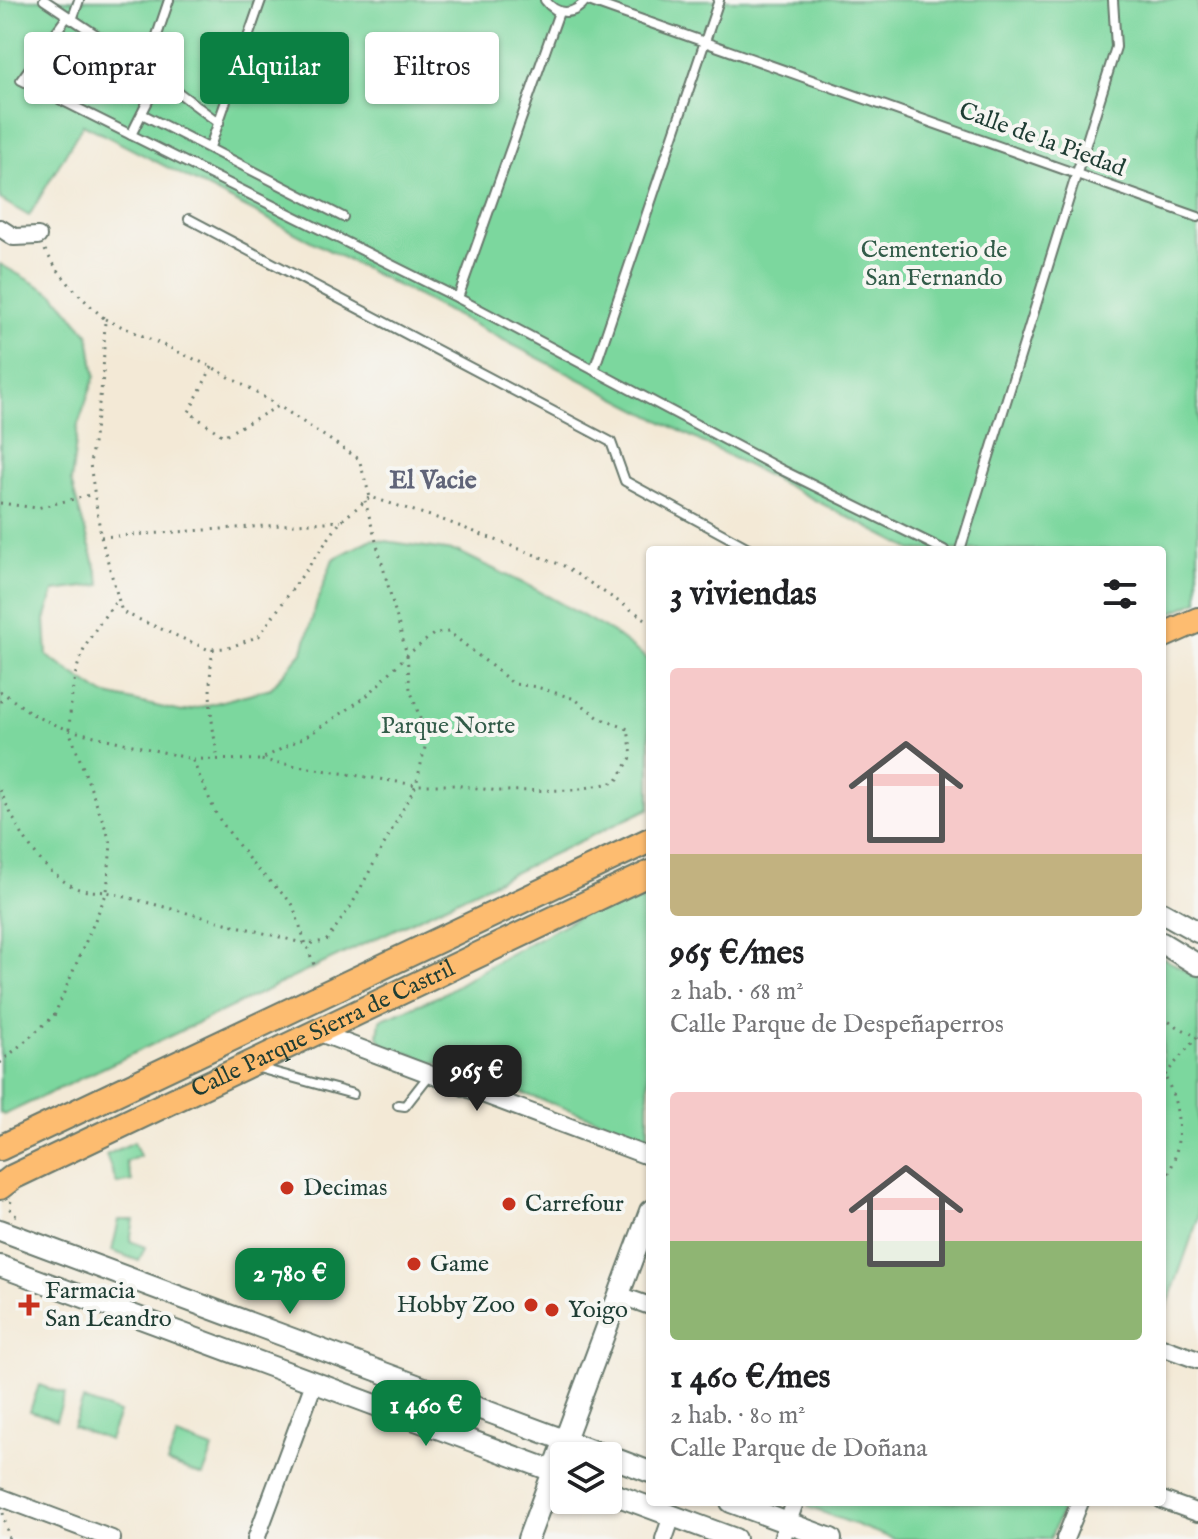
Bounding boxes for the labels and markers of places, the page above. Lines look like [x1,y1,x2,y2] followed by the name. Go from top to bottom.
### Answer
[421,1045,533,1113] pin: 965 €
[303,1173,387,1204] place label: Decimas
[278,1179,296,1197] marker: Decimas
[525,1189,624,1220] place label: Carrefour
[500,1195,518,1213] marker: Carrefour
[216,1248,364,1316] pin: 2 780 €
[430,1249,489,1280] place label: Game
[405,1255,423,1273] marker: Game
[45,1276,172,1335] place label: Farmacia San Leandro
[397,1290,515,1321] place label: Hobby Zoo
[568,1295,628,1326] place label: Yoigo
[20,1296,38,1314] marker: Farmacia San Leandro
[522,1296,540,1314] marker: Hobby Zoo
[543,1301,561,1319] marker: Yoigo
[352,1380,500,1448] pin: 1 460 €

